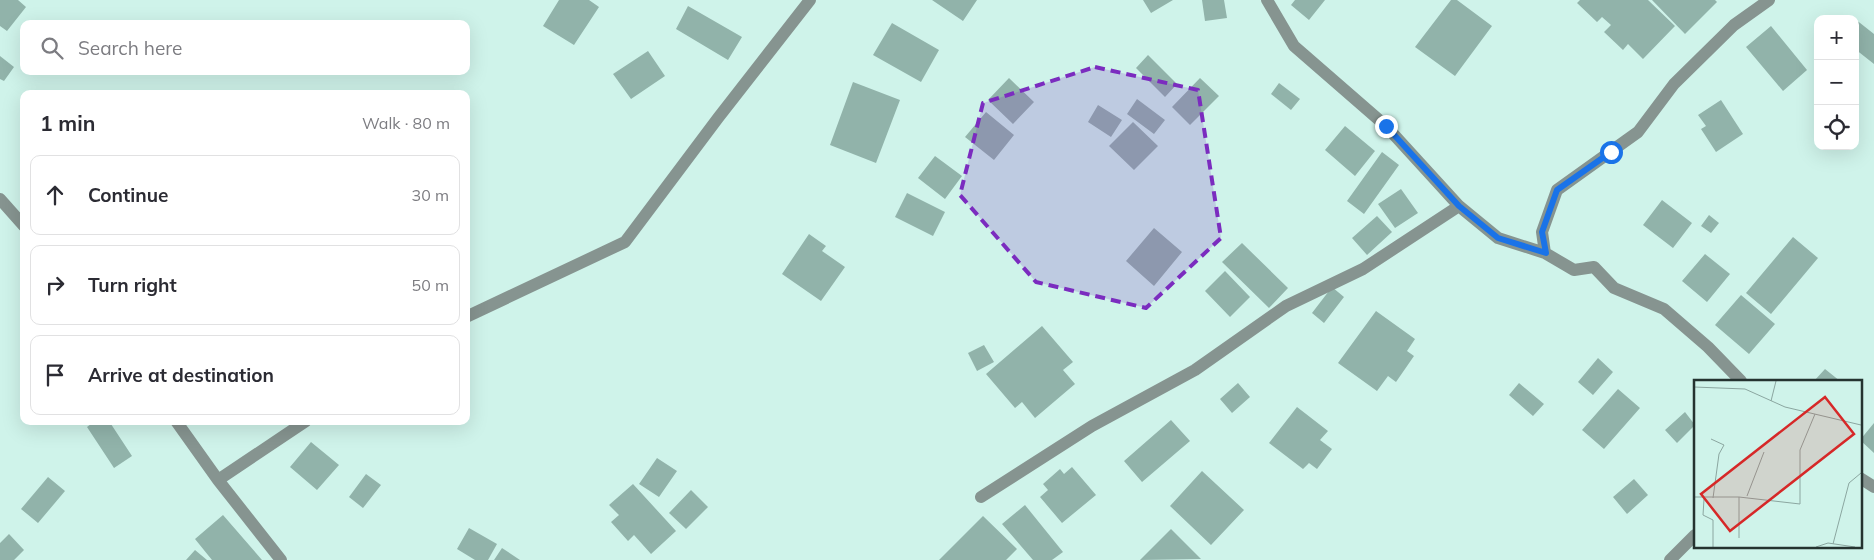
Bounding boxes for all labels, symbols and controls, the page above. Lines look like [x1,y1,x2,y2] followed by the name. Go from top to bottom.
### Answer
[1814,15,1859,150] map controls
[1814,15,1859,60] button: +
[20,20,470,75] search box
[38,34,66,62] icon: search
[78,36,182,60] text: Search here
[1814,60,1859,105] button: −
[1814,105,1859,150] button: locate
[40,110,95,136] text: 1 min
[362,113,450,133] text: Walk · 80 m
[1375,115,1398,138] route end
[1600,141,1623,164] route start
[41,181,69,209] icon: ahead
[88,183,168,207] text: Continue
[412,185,449,205] text: 30 m
[41,271,69,299] icon: right
[88,273,177,297] text: Turn right
[412,275,449,295] text: 50 m
[41,361,69,389] icon: arrive
[88,363,274,387] text: Arrive at destination
[1694,380,1862,548] inset map

